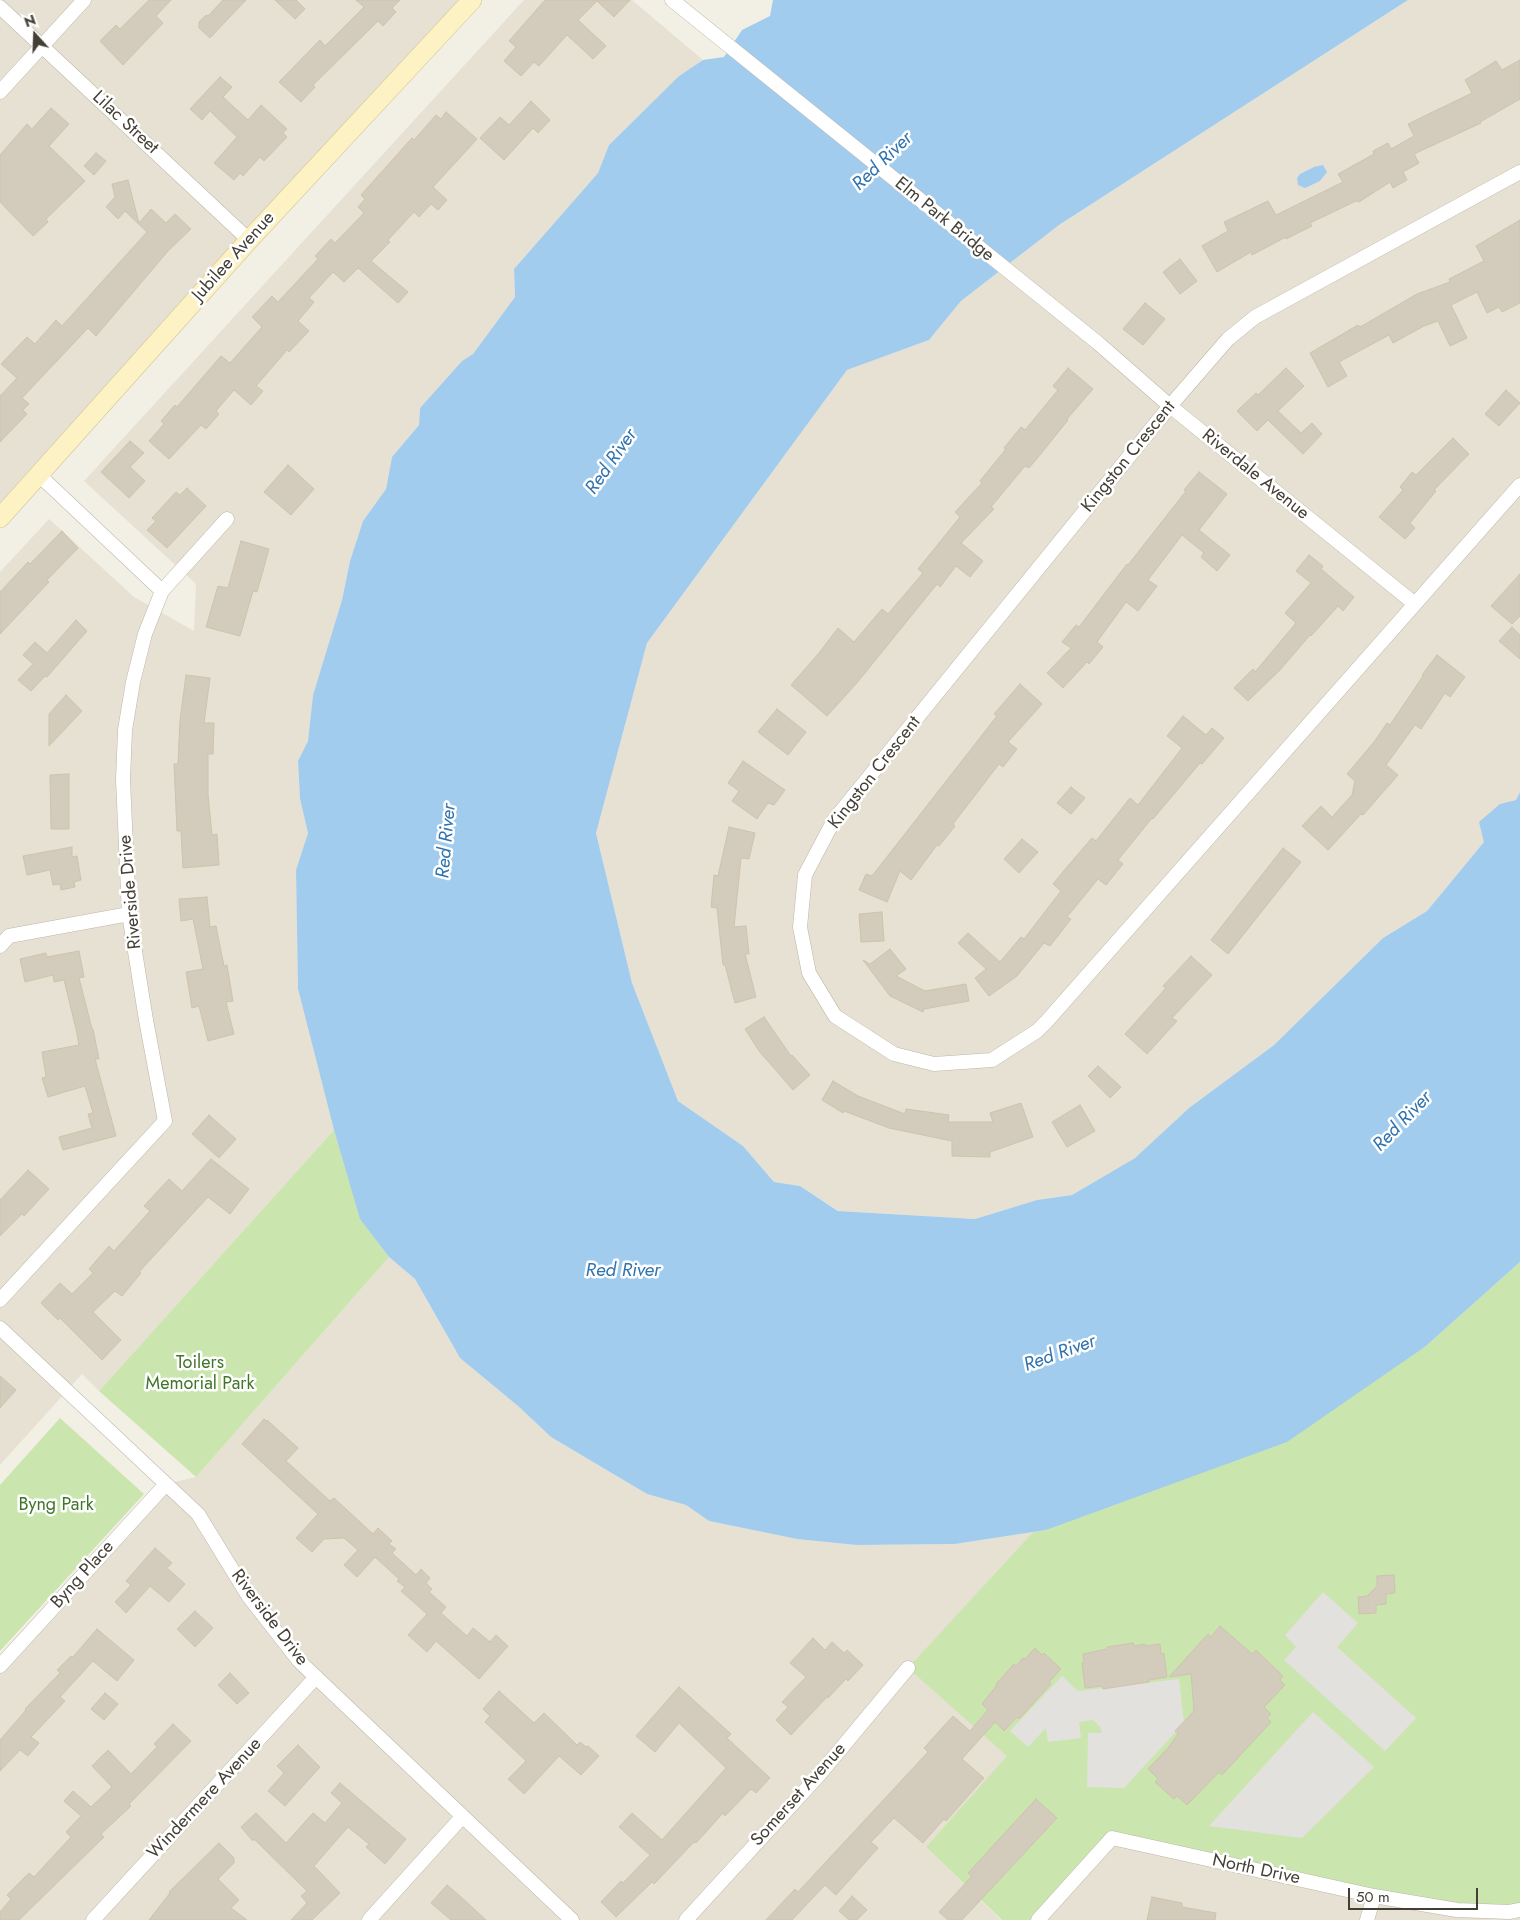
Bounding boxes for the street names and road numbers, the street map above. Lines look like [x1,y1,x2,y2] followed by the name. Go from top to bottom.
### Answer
[87,87,163,159] street label: Lilac Street
[890,173,998,267] street label: Elm Park Bridge
[188,208,280,306] street label: Jubilee Avenue
[1077,397,1181,517] street label: Kingston Crescent
[1197,425,1313,525] street label: Riverdale Avenue
[824,712,926,834] street label: Kingston Crescent
[115,834,147,950] street label: Riverside Drive
[47,1537,119,1613] street label: Byng Place
[226,1566,312,1670] street label: Riverside Drive
[143,1734,267,1864] street label: Windermere Avenue
[747,1739,851,1851] street label: Somerset Avenue
[1210,1850,1302,1890] street label: North Drive

